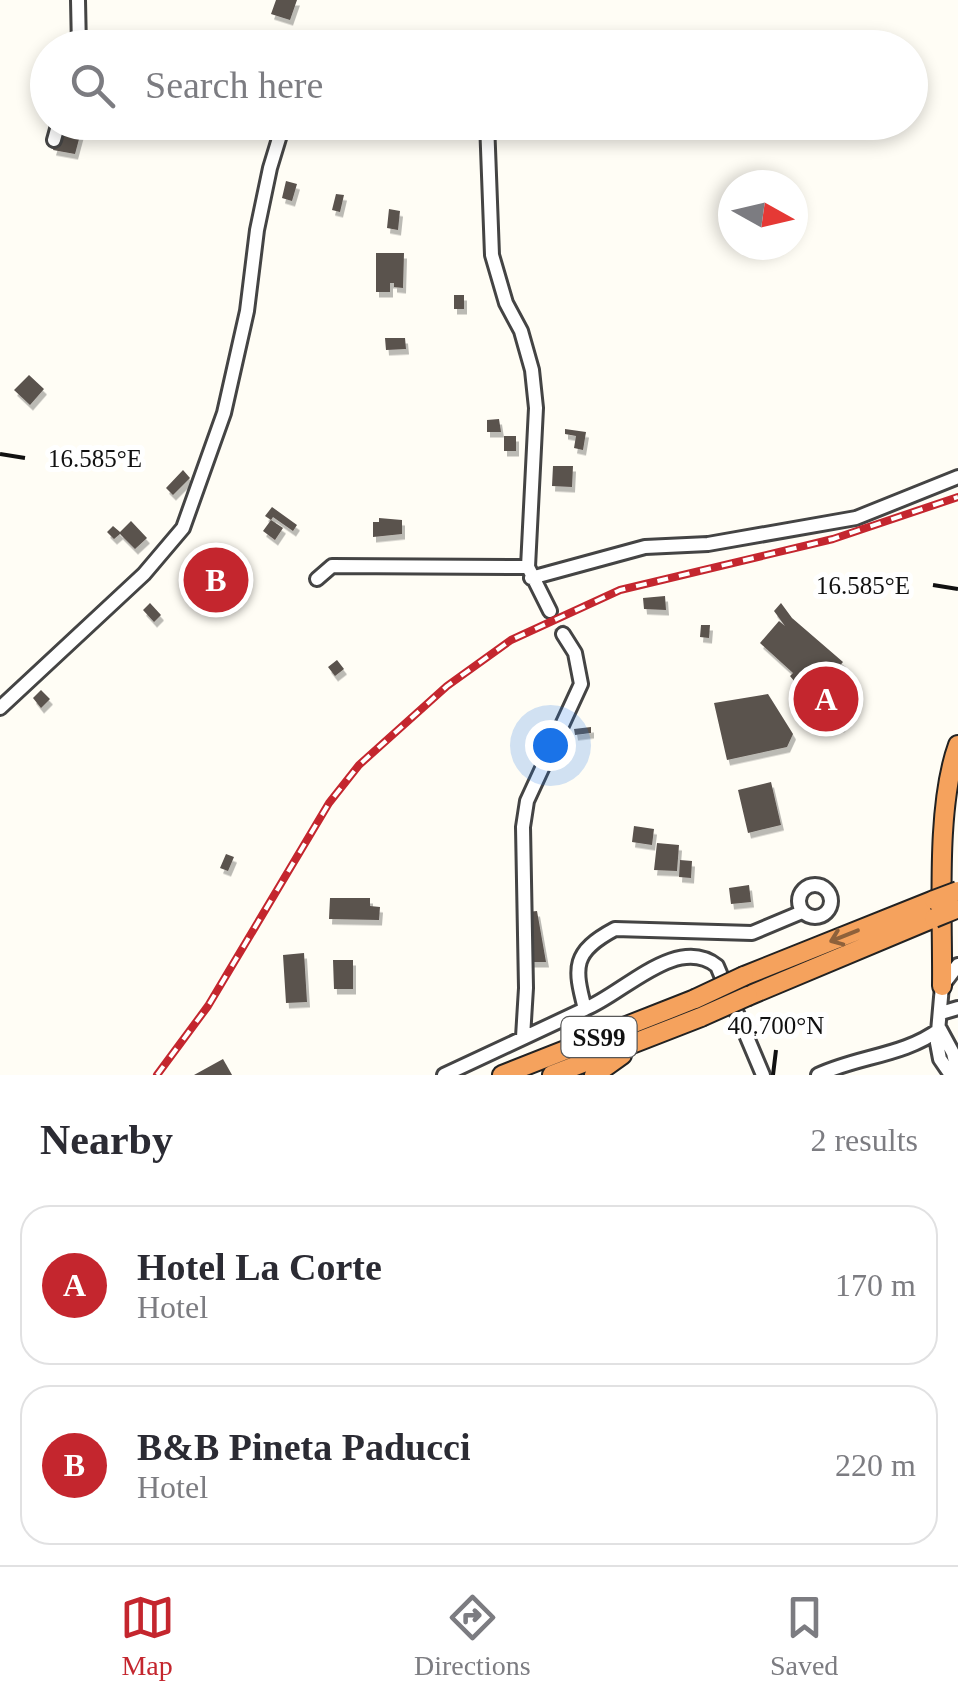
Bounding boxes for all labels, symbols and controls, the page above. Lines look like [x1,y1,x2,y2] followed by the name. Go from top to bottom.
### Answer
[30,30,928,140] search box
[65,58,120,113] icon: search
[145,64,323,106] text: Search here
[718,170,808,260] north arrow
[48,445,142,472] text: 16.585°E
[184,542,248,618] pin: B
[816,572,910,599] text: 16.585°E
[794,662,858,736] pin: A
[525,720,576,771] your location
[829,929,860,947] one-way arrow
[728,1012,824,1039] text: 40.700°N
[562,1017,636,1057] road number: SS99
[40,1117,173,1163] text: Nearby
[810,1122,918,1158] text: 2 results
[137,1246,382,1288] text: Hotel La Corte
[63,1267,86,1303] text: A
[835,1267,916,1303] text: 170 m
[137,1289,208,1325] text: Hotel
[137,1426,471,1468] text: B&B Pineta Paducci
[64,1447,85,1483] text: B
[835,1447,916,1483] text: 220 m
[137,1469,208,1505] text: Hotel
[120,1590,175,1682] tab: Map
[414,1590,531,1682] tab: Directions
[770,1590,838,1682] tab: Saved

